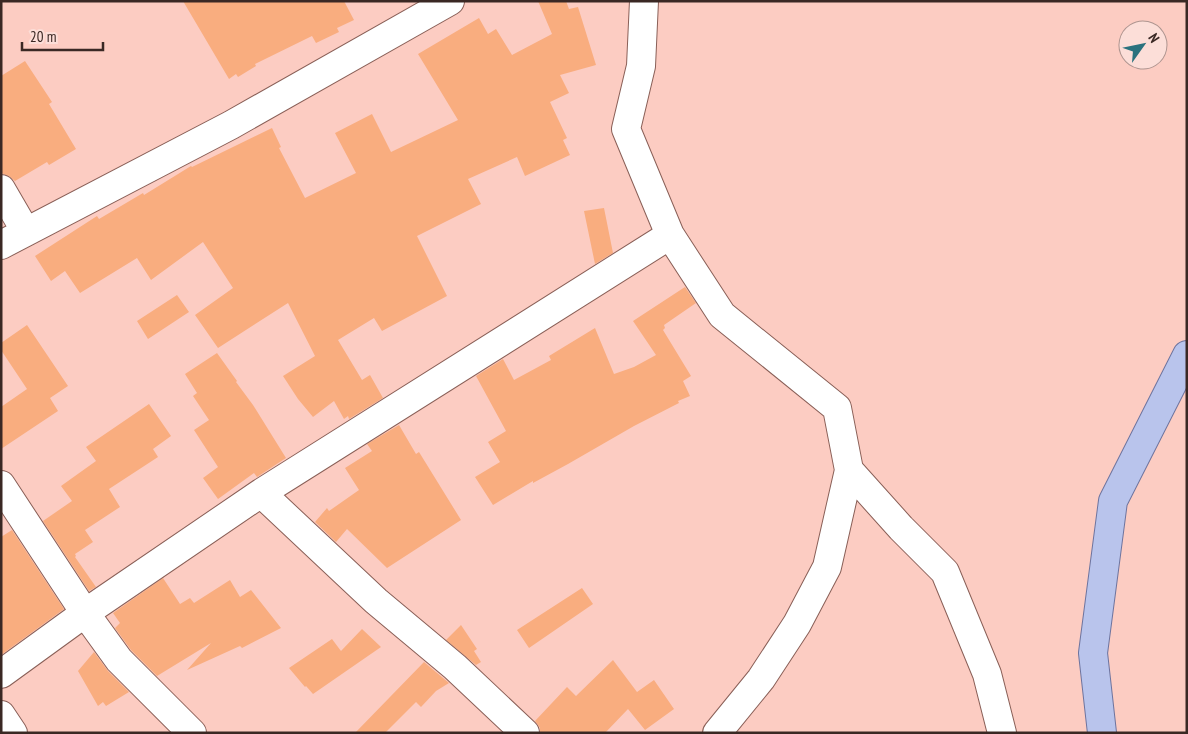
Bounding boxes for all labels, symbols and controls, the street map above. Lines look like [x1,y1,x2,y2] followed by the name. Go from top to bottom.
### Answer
[22,20,104,52] scale bar
[1118,20,1168,70] north arrow
[30,27,56,46] text: 20 m
[1144,30,1164,46] text: N

